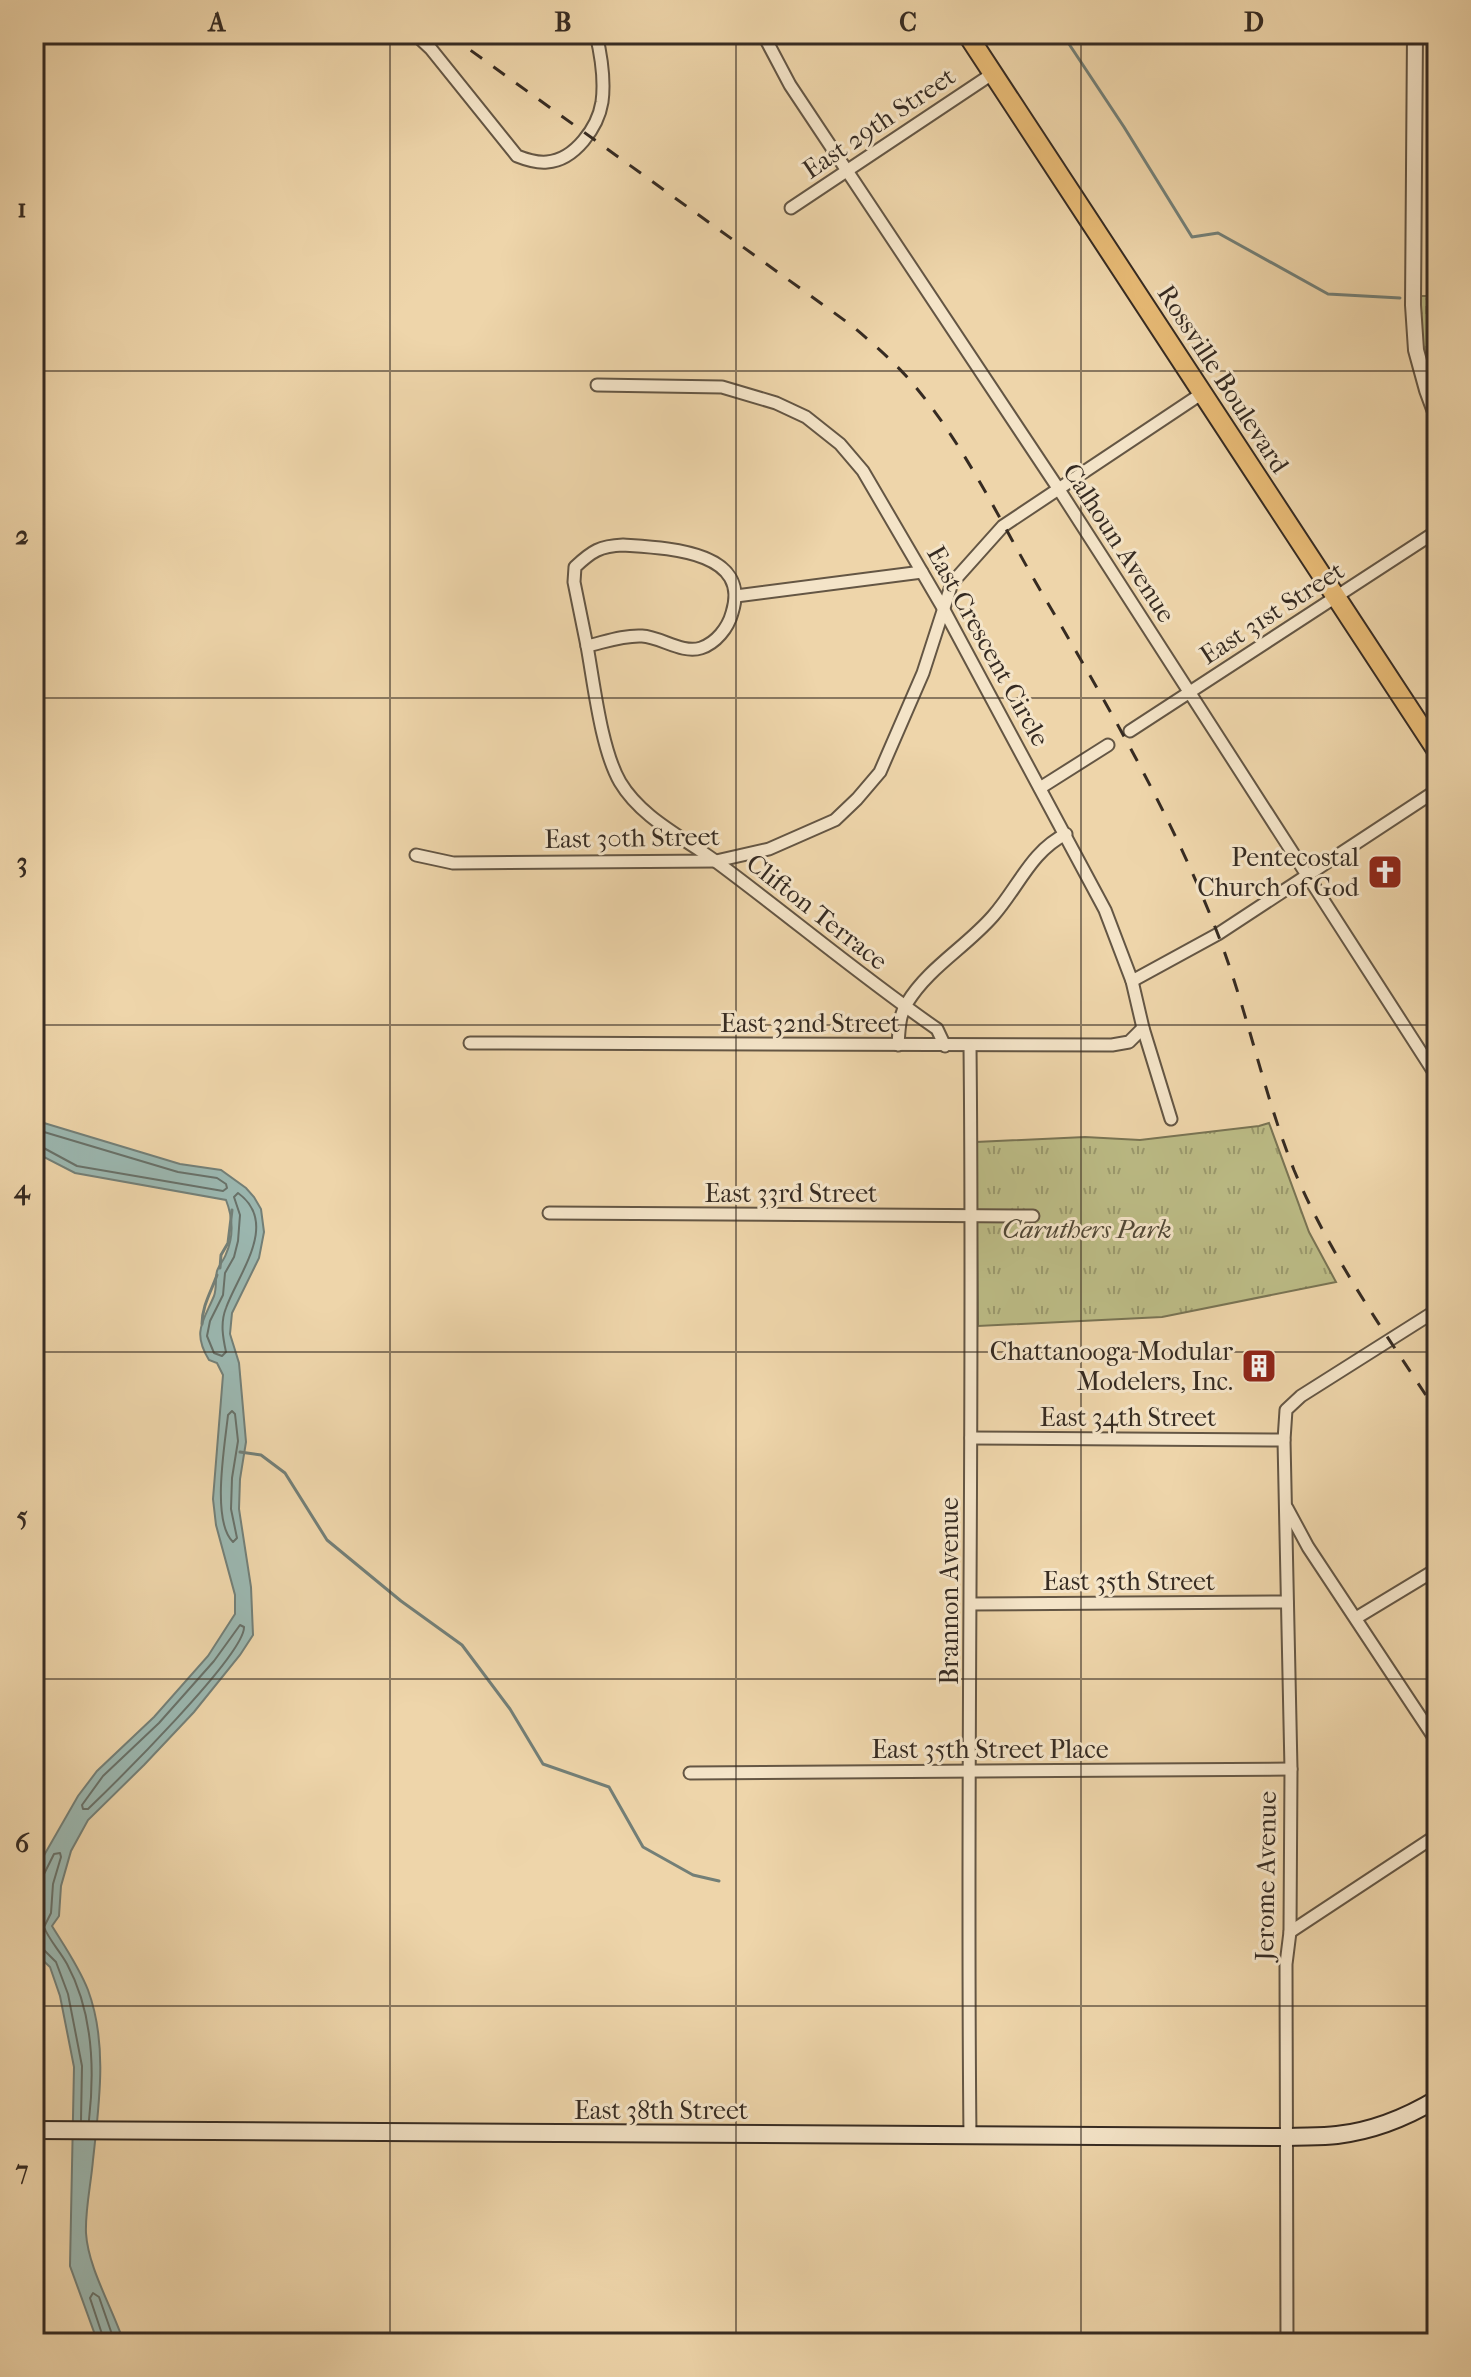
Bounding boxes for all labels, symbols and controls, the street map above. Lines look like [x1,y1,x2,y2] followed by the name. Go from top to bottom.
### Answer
[207,7,227,38] text: A
[555,7,572,38] text: B
[899,7,917,38] text: C
[1244,7,1264,38] text: D
[797,60,962,185] street label: East 29th Street
[17,193,27,224] text: 1
[1151,279,1296,480] street label: Rossville Boulevard
[1056,458,1182,628] street label: Calhoun Avenue
[15,520,29,551] text: 2
[920,540,1056,752] street label: East Crescent Circle
[1194,555,1350,671] street label: East 31st Street
[544,821,721,855] street label: East 30th Street
[1197,842,1360,903] place label: Pentecostal Church of God
[17,847,27,878] text: 3
[740,847,894,977] street label: Clifton Terrace
[1366,853,1404,891] church icon: Pentecostal Church of God
[720,1008,901,1039] street label: East 32nd Street
[13,1174,31,1206] text: 4
[705,1178,878,1209] street label: East 33rd Street
[1002,1214,1172,1245] park label: Caruthers Park
[990,1336,1233,1397] place label: Chattanooga Modular Modelers, Inc.
[1240,1347,1278,1385] building icon: Chattanooga Modular Modelers, Inc.
[1040,1402,1217,1433] street label: East 34th Street
[934,1497,965,1685] street label: Brannon Avenue
[16,1501,28,1532] text: 5
[1043,1566,1216,1597] street label: East 35th Street
[871,1734,1109,1765] street label: East 35th Street Place
[1249,1791,1283,1963] street label: Jerome Avenue
[15,1828,30,1859] text: 6
[574,2095,749,2126] street label: East 38th Street
[15,2155,29,2186] text: 7

